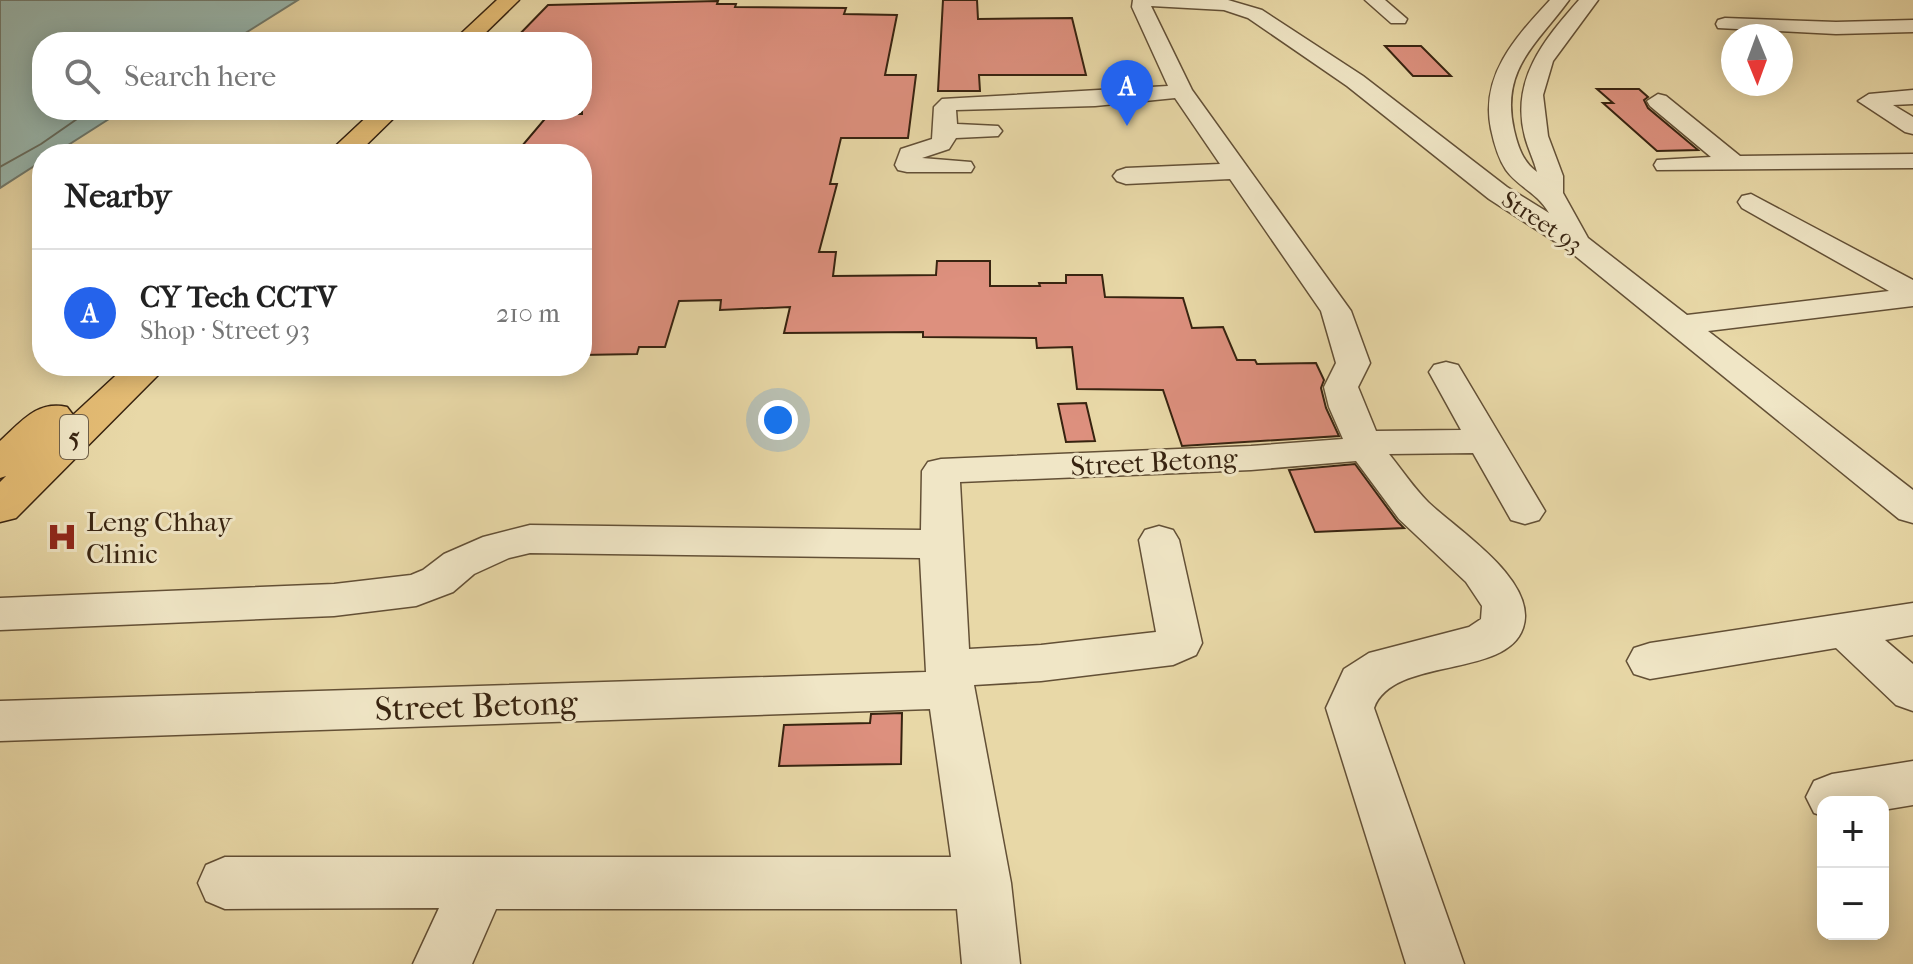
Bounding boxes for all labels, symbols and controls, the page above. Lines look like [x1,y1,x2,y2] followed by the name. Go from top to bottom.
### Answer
[1721,24,1793,96] north arrow
[32,32,592,120] search box
[60,54,104,98] icon: search
[124,59,276,94] text: Search here
[1101,60,1153,126] pin: A
[64,176,171,216] text: Nearby
[1496,185,1588,259] street label: Street 93
[140,280,336,315] text: CY Tech CCTV
[82,298,98,329] text: A
[496,298,560,329] text: 210 m
[140,315,310,346] text: Shop · Street 93
[758,400,798,440] your location
[60,415,88,459] road number: 5
[1070,441,1239,483] street label: Street Betong
[86,505,233,570] place label: Leng Chhay Clinic
[45,520,79,554] hospital icon: Leng Chhay Clinic
[374,682,579,730] street label: Street Betong
[1817,796,1889,940] map controls
[1817,796,1889,868] button: +
[1817,868,1889,940] button: −

